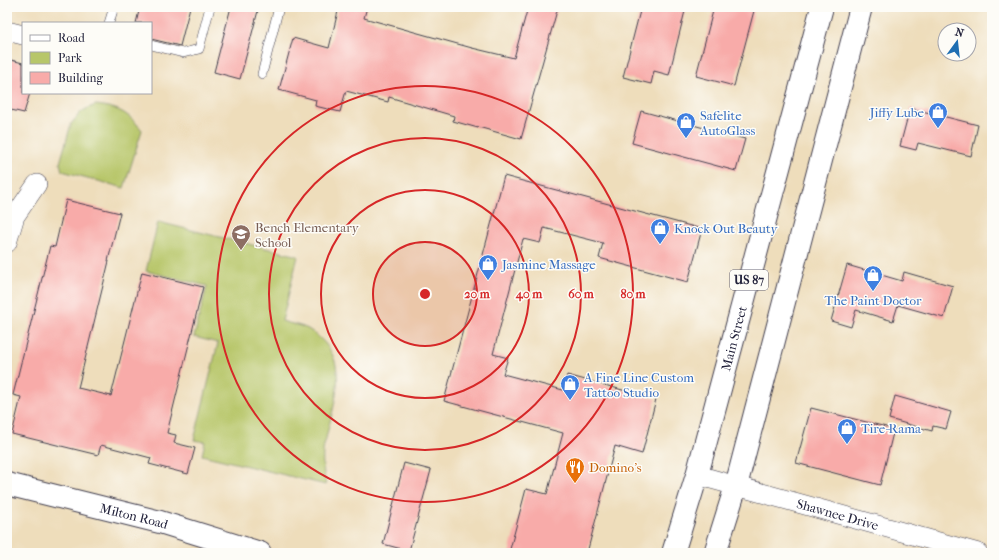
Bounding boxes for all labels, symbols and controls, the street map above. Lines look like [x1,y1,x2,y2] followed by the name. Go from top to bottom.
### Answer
[22,22,152,94] legend
[937,22,977,62] north arrow
[954,25,966,40] text: N
[58,31,85,45] text: Road
[58,51,83,65] text: Park
[58,71,103,85] text: Building
[927,101,949,129] shop icon: Jiffy Lube
[869,105,925,120] place label: Jiffy Lube
[699,108,755,138] place label: Safelite AutoGlass
[675,111,697,139] shop icon: Safelite AutoGlass
[649,217,671,245] shop icon: Knock Out Beauty
[255,220,360,250] place label: Bench Elementary School
[674,221,779,236] place label: Knock Out Beauty
[230,223,252,251] school or university icon: Bench Elementary School
[477,253,499,281] shop icon: Jasmine Massage
[501,257,596,272] place label: Jasmine Massage
[862,264,884,292] shop icon: The Paint Doctor
[730,270,768,290] road number: US 87
[418,287,432,301] centre of rings
[464,287,491,301] text: 20 m
[515,287,543,302] text: 40 m
[568,287,595,301] text: 60 m
[620,287,647,301] text: 80 m
[825,293,922,308] place label: The Paint Doctor
[718,304,750,373] street label: Main Street
[583,370,694,400] place label: A Fine Line Custom Tattoo Studio
[559,373,581,401] shop icon: A Fine Line Custom Tattoo Studio
[836,417,858,445] shop icon: Tire-Rama
[861,421,922,436] place label: Tire-Rama
[564,456,586,484] restaurant icon: Domino's
[589,460,642,475] place label: Domino's
[795,496,881,533] street label: Shawnee Drive
[98,500,171,532] street label: Milton Road

